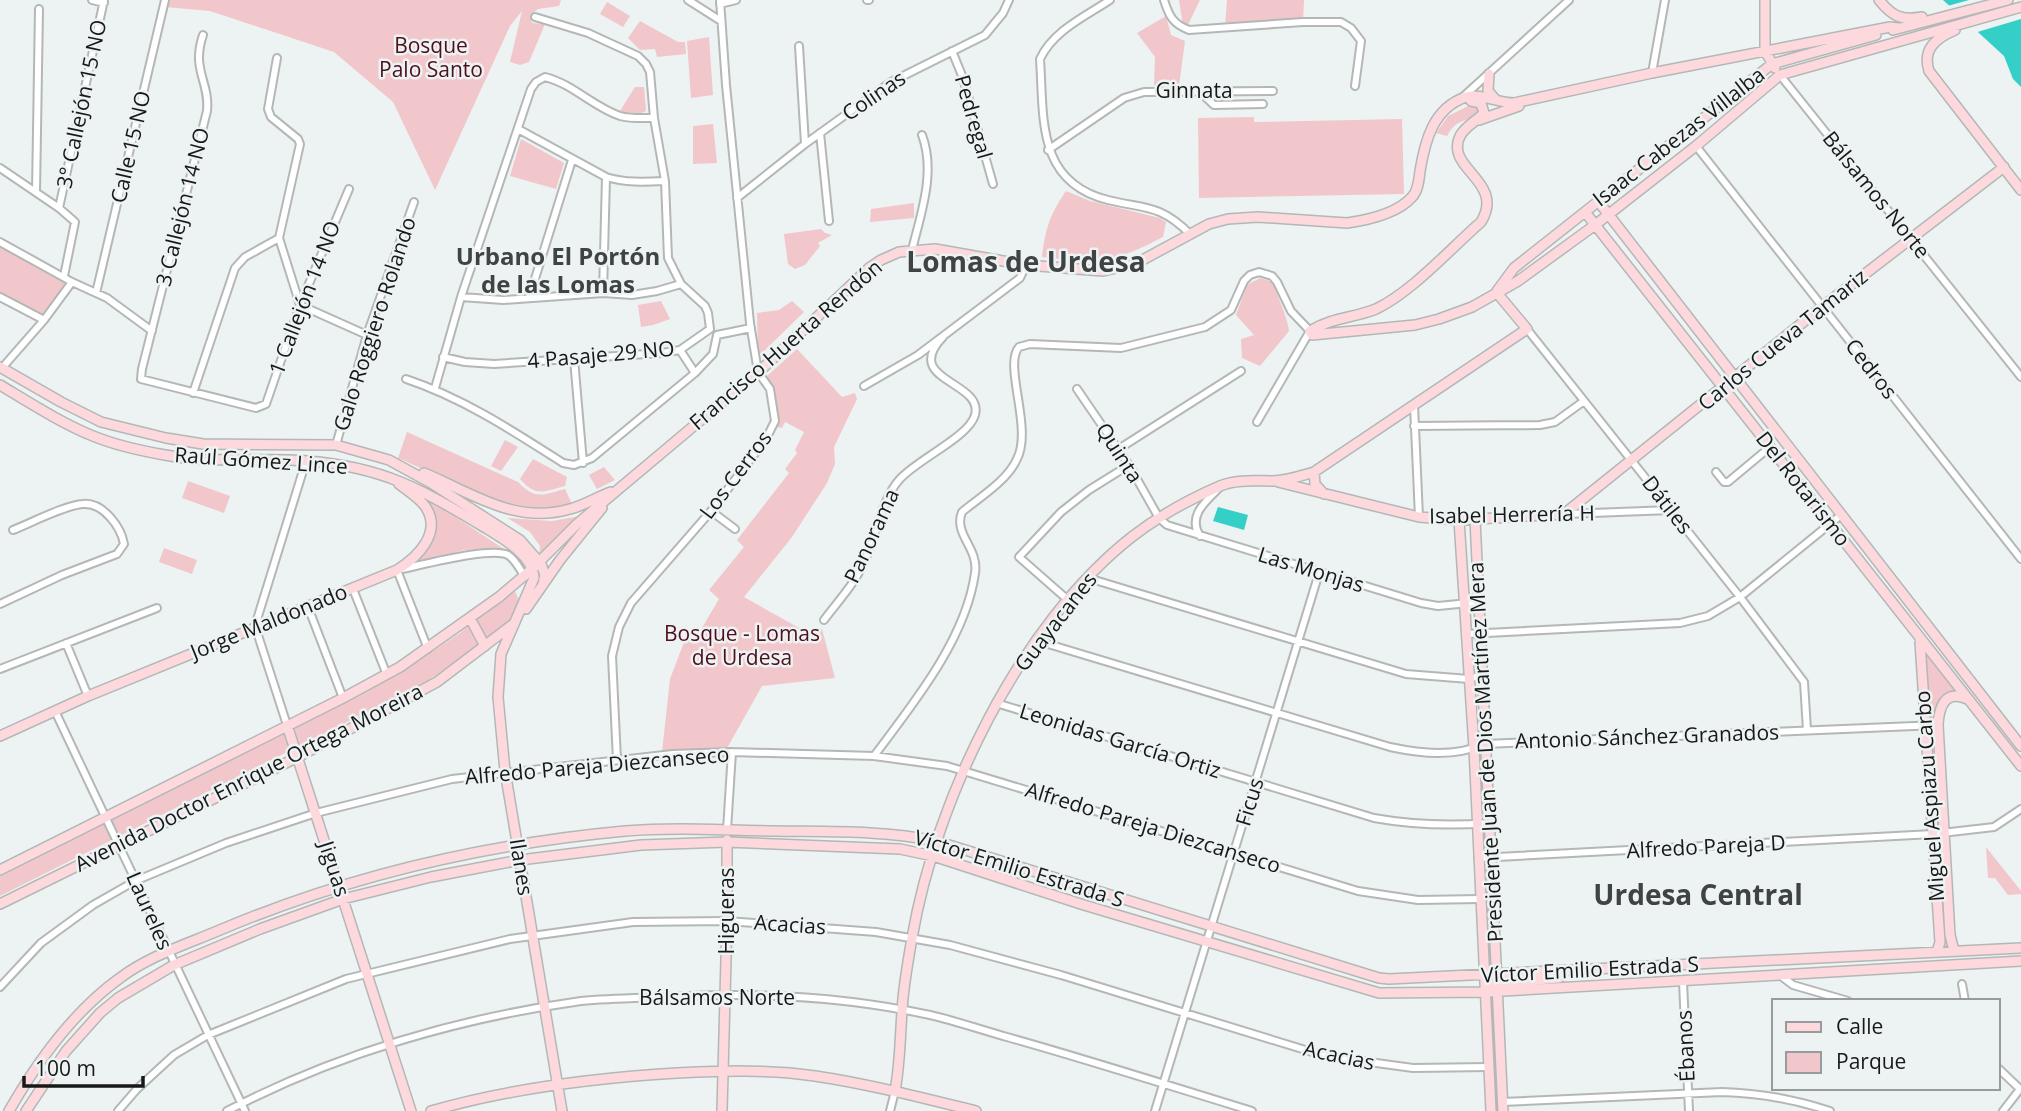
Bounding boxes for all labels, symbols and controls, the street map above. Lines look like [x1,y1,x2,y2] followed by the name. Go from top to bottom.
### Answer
[49,17,113,191] street label: 3° Callejón 15 NO
[379,31,483,83] park label: Bosque Palo Santo
[1587,60,1770,212] street label: Isaac Cabezas Villalba
[836,64,911,127] street label: Colinas
[949,72,999,162] street label: Pedregal
[1155,76,1233,104] street label: Ginnata
[104,88,157,206] street label: Calle 15 NO
[149,124,215,289] street label: 3 Callejón 14 NO
[1817,125,1937,264] street label: Bálsamos Norte
[326,213,422,434] street label: Galo Roggiero Rolando
[262,217,346,379] street label: 1 Callejón 14 NO
[456,239,660,300] district label: Urbano El Portón de las Lomas
[906,242,1146,280] district label: Lomas de Urdesa
[683,253,888,436] street label: Francisco Huerta Rendón
[1692,262,1873,416] street label: Carlos Cueva Tamariz
[1839,333,1904,404] street label: Cedros
[526,334,676,374] street label: 4 Pasaje 29 NO
[1090,417,1150,488] street label: Quinta
[693,424,778,524] street label: Los Cerros
[1750,425,1857,552] street label: Del Rotarismo
[173,440,349,480] street label: Raúl Gómez Lince
[1636,469,1699,539] street label: Dátiles
[837,484,905,587] street label: Panorama
[1429,499,1595,529] street label: Isabel Herrería H
[1255,540,1368,598] street label: Las Monjas
[1461,561,1509,943] street label: Presidente Juan de Dios Martínez Mera
[1008,566,1103,677] street label: Guayacanes
[184,577,351,666] street label: Jorge Maldonado
[664,619,820,671] park label: Bosque - Lomas de Urdesa
[70,677,427,878] street label: Avenida Doctor Enrique Ortega Moreira
[1908,690,1950,902] street label: Miguel Aspiazu Carbo
[1016,696,1225,784] street label: Leonidas García Ortiz
[1514,717,1779,755] street label: Antonio Sánchez Granados
[464,739,730,791] street label: Alfredo Pareja Diezcanseco
[1228,774,1270,829] street label: Ficus
[1022,775,1284,879] street label: Alfredo Pareja Diezcanseco
[911,823,1128,913] street label: Víctor Emilio Estrada S
[1626,828,1786,864] street label: Alfredo Pareja D
[312,835,357,900] street label: Jiguas
[504,836,540,897] street label: Ilanes
[120,867,180,954] street label: Laureles
[712,867,740,955] street label: Higueras
[1593,875,1803,913] district label: Urdesa Central
[753,908,827,940] street label: Acacias
[1480,949,1700,989] street label: Víctor Emilio Estrada S
[639,983,795,1011] street label: Bálsamos Norte
[1772,999,2000,1090] legend
[1669,1010,1701,1083] street label: Ébanos
[1836,1012,1883,1040] text: Calle
[1301,1034,1377,1076] street label: Acacias
[24,1044,144,1088] scale bar
[1836,1047,1906,1075] text: Parque
[35,1054,96,1082] text: 100 m

